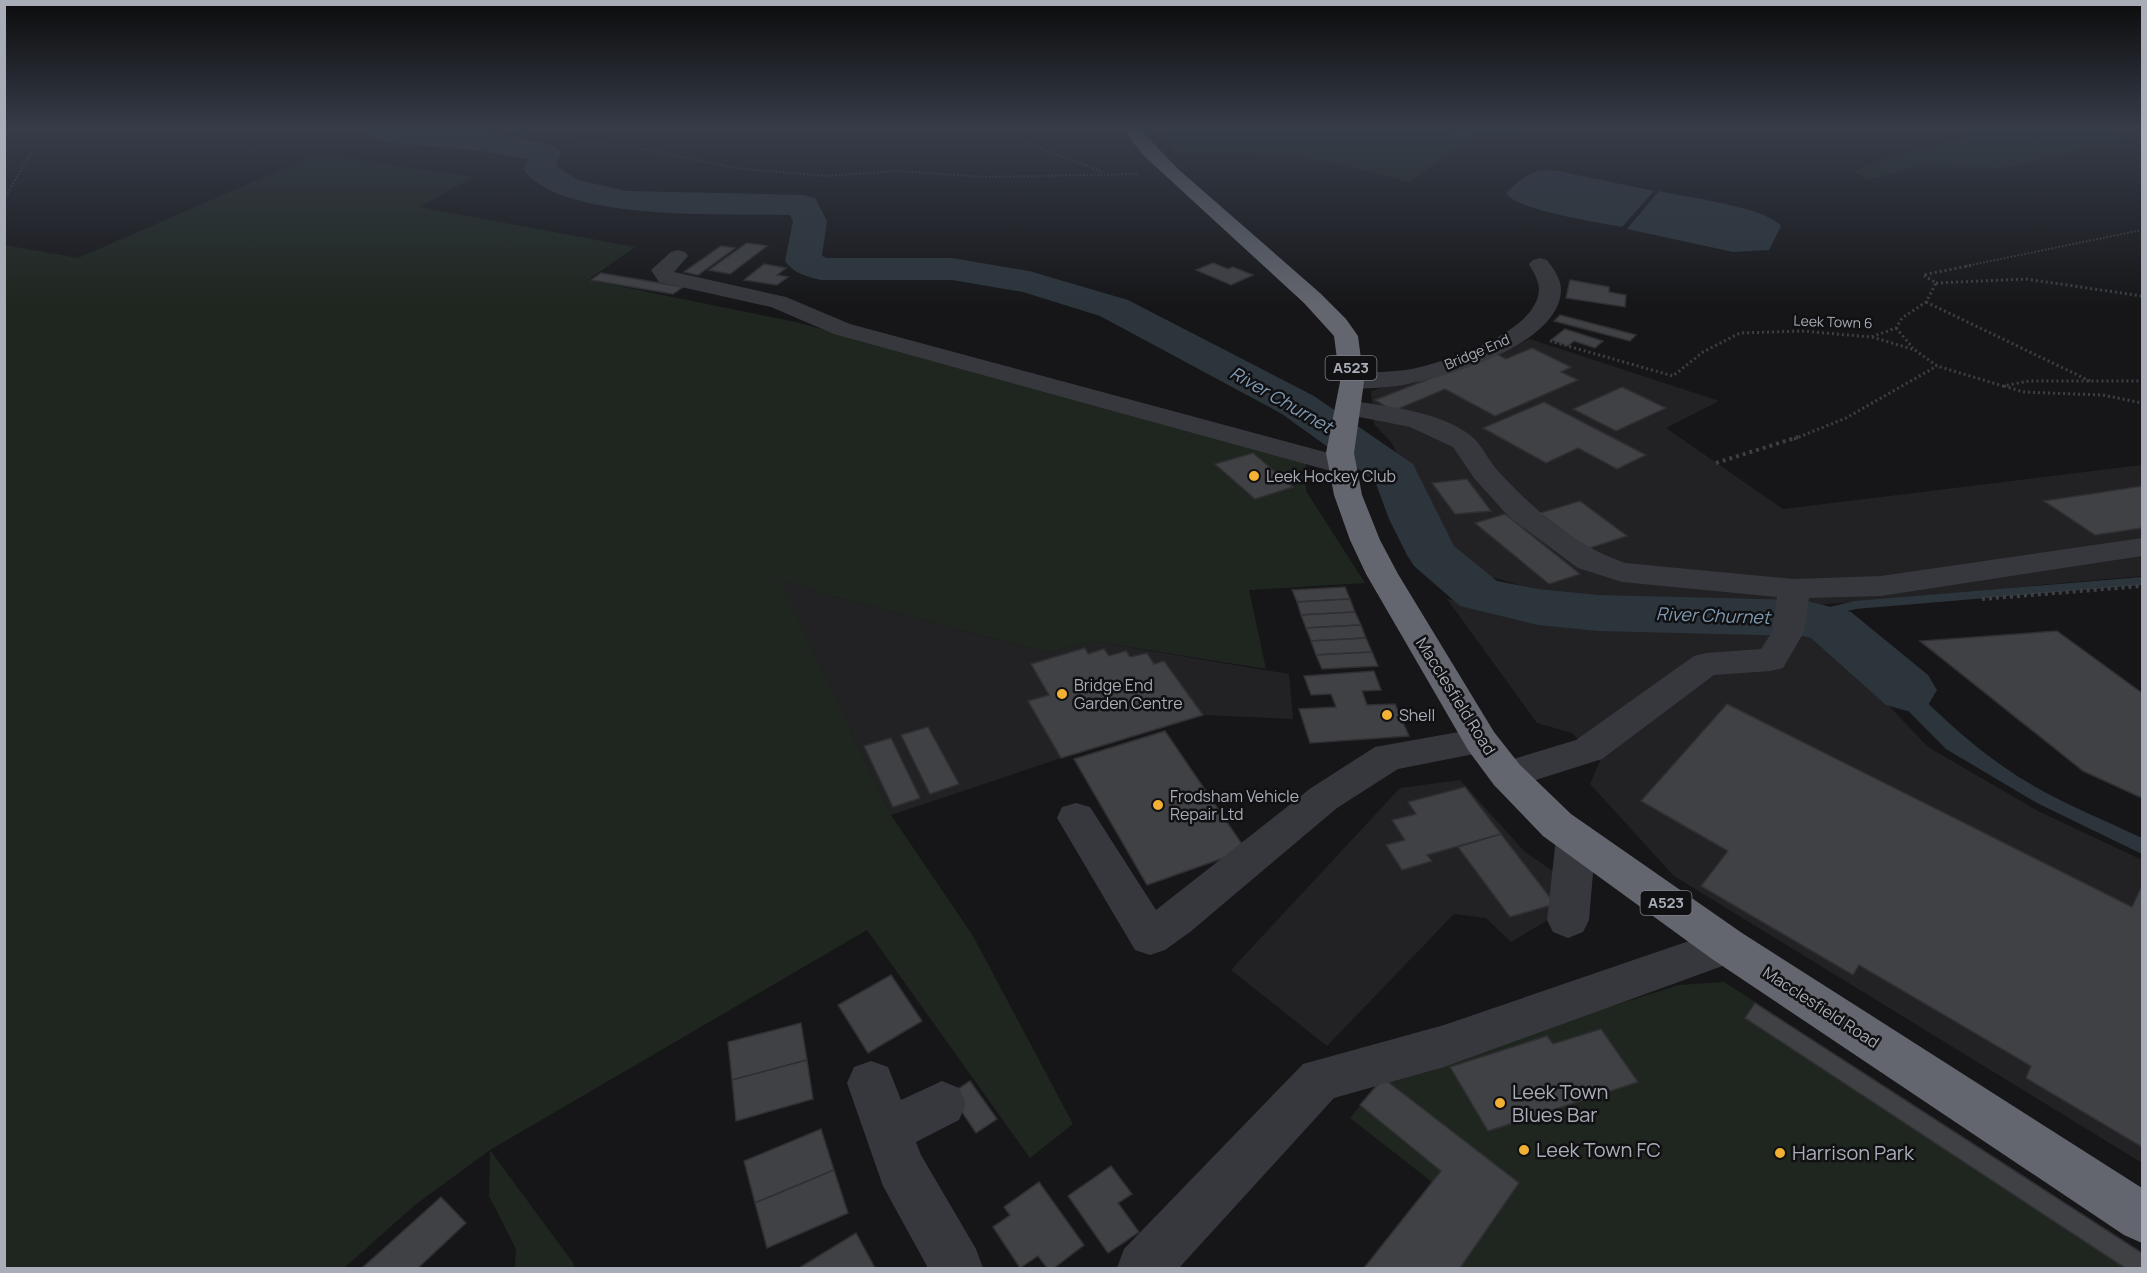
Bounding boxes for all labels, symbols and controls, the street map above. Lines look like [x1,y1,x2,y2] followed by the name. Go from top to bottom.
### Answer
[1793,311,1873,332] street label: Leek Town 6
[1441,329,1512,374] street label: Bridge End
[1326,356,1376,380] road number: A523
[1226,360,1338,439] water label: River Churnet
[1266,465,1396,487] place label: Leek Hockey Club
[1247,469,1261,483] marker: Leek Hockey Club
[1656,601,1772,629] water label: River Churnet
[1411,633,1501,759] street label: Macclesfield Road
[1074,674,1183,714] place label: Bridge End Garden Centre
[1055,687,1069,701] marker: Bridge End Garden Centre
[1399,704,1435,726] place label: Shell
[1380,708,1394,722] marker: Shell
[1170,785,1299,825] place label: Frodsham Vehicle Repair Ltd
[1151,798,1165,812] marker: Frodsham Vehicle Repair Ltd
[1640,891,1692,915] road number: A523
[1759,961,1883,1053] street label: Macclesfield Road
[1512,1078,1609,1128] place label: Leek Town Blues Bar
[1493,1096,1507,1110] marker: Leek Town Blues Bar
[1536,1136,1661,1163] place label: Leek Town FC
[1792,1139,1915,1166] place label: Harrison Park
[1517,1143,1531,1157] marker: Leek Town FC
[1773,1146,1787,1160] marker: Harrison Park

